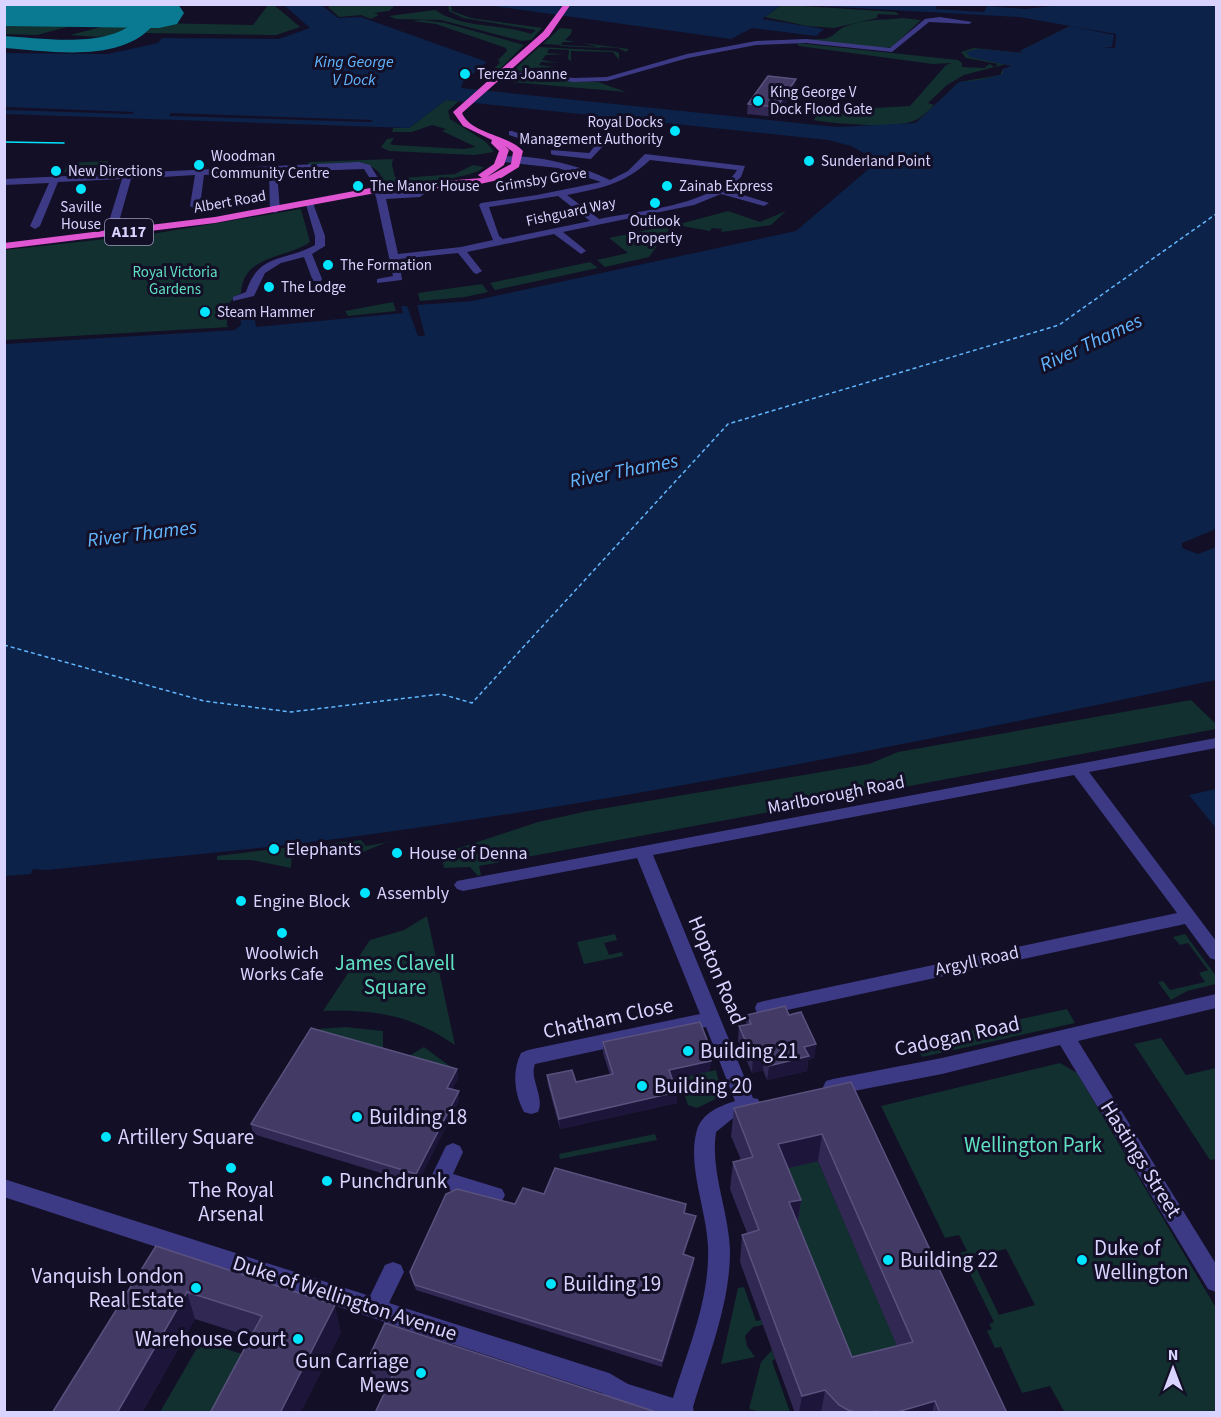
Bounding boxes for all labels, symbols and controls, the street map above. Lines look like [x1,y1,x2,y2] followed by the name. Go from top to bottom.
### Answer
[314,51,394,91] water label: King George V Dock
[477,64,567,85] place label: Tereza Joanne
[458,67,472,81] marker: Tereza Joanne
[770,82,872,120] place label: King George V Dock Flood Gate
[751,94,765,108] marker: King George V Dock Flood Gate
[519,112,663,150] place label: Royal Docks Management Authority
[668,124,682,138] marker: Royal Docks Management Authority
[211,146,329,184] place label: Woodman Community Centre
[821,151,931,172] place label: Sunderland Point
[802,154,816,168] marker: Sunderland Point
[192,158,206,172] marker: Woodman Community Centre
[68,161,163,182] place label: New Directions
[494,162,588,198] street label: Grimsby Grove
[49,164,63,178] marker: New Directions
[370,176,479,197] place label: The Manor House
[679,176,773,197] place label: Zainab Express
[351,179,365,193] marker: The Manor House
[660,179,674,193] marker: Zainab Express
[74,182,88,196] marker: Saville House
[192,185,268,219] street label: Albert Road
[524,192,618,232] street label: Fishguard Way
[648,196,662,210] marker: Outlook Property
[60,197,102,235] place label: Saville House
[628,211,682,249] place label: Outlook Property
[105,219,153,245] road number: A117
[340,255,432,276] place label: The Formation
[321,258,335,272] marker: The Formation
[132,262,218,300] park label: Royal Victoria Gardens
[281,277,346,298] place label: The Lodge
[262,280,276,294] marker: The Lodge
[217,302,315,323] place label: Steam Hammer
[198,305,212,319] marker: Steam Hammer
[1035,307,1147,379] water label: River Thames
[567,447,681,495] water label: River Thames
[86,513,198,555] water label: River Thames
[765,769,907,821] street label: Marlborough Road
[286,837,361,862] place label: Elephants
[409,841,528,866] place label: House of Denna
[267,842,281,856] marker: Elephants
[390,846,404,860] marker: House of Denna
[377,881,450,906] place label: Assembly
[358,886,372,900] marker: Assembly
[253,889,350,914] place label: Engine Block
[234,894,248,908] marker: Engine Block
[681,911,753,1029] street label: Hopton Road
[275,926,289,940] marker: Woolwich Works Cafe
[933,940,1021,982] street label: Argyll Road
[240,941,324,987] place label: Woolwich Works Cafe
[335,948,455,1002] park label: James Clavell Square
[540,990,676,1046] street label: Chatham Close
[892,1008,1022,1064] street label: Cadogan Road
[700,1036,798,1066] place label: Building 21
[681,1044,695,1058] marker: Building 21
[654,1071,752,1101] place label: Building 20
[635,1079,649,1093] marker: Building 20
[1093,1095,1189,1223] street label: Hastings Street
[369,1102,467,1132] place label: Building 18
[350,1110,364,1124] marker: Building 18
[118,1122,254,1152] place label: Artillery Square
[99,1130,113,1144] marker: Artillery Square
[964,1130,1103,1160] park label: Wellington Park
[224,1161,238,1175] marker: The Royal Arsenal
[339,1166,448,1196] place label: Punchdrunk
[320,1174,334,1188] marker: Punchdrunk
[188,1175,274,1229] place label: The Royal Arsenal
[1094,1233,1189,1287] place label: Duke of Wellington
[900,1245,998,1275] place label: Building 22
[229,1248,461,1348] street label: Duke of Wellington Avenue
[881,1253,895,1267] marker: Building 22
[1075,1253,1089,1267] marker: Duke of Wellington
[32,1261,184,1315] place label: Vanquish London Real Estate
[563,1269,661,1299] place label: Building 19
[544,1277,558,1291] marker: Building 19
[189,1281,203,1295] marker: Vanquish London Real Estate
[135,1324,286,1354] place label: Warehouse Court
[291,1332,305,1346] marker: Warehouse Court
[1143,1339,1203,1399] north arrow
[1168,1344,1178,1366] text: N
[295,1346,409,1400] place label: Gun Carriage Mews
[414,1366,428,1380] marker: Gun Carriage Mews

